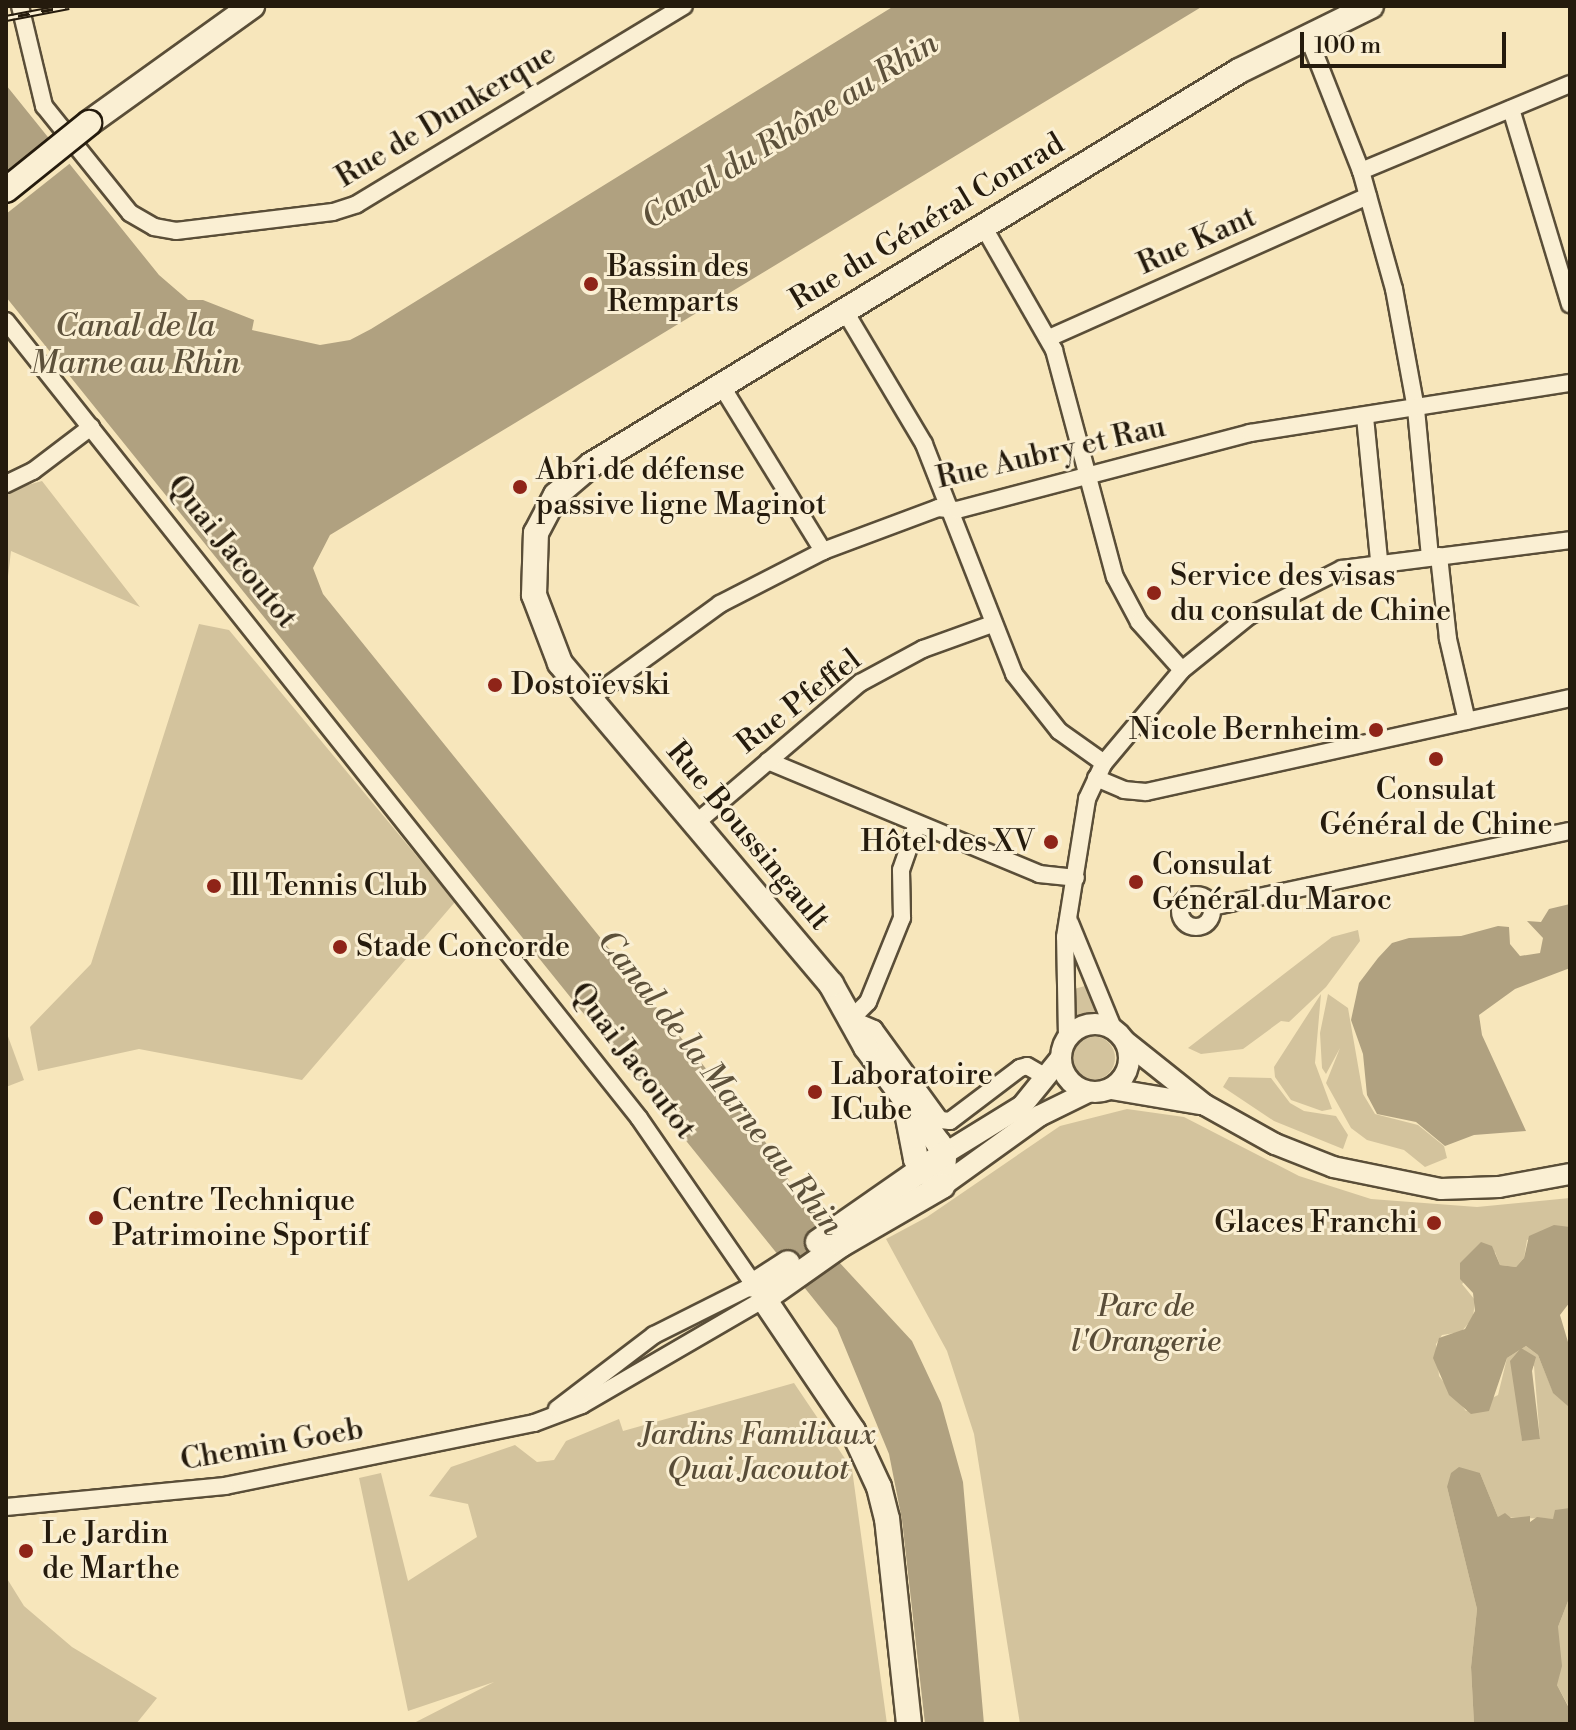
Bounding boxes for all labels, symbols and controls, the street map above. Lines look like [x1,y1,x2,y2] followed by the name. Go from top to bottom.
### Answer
[1304,16,1510,66] scale bar
[635,24,945,238] water label: Canal du Rhône au Rhin
[1314,31,1381,61] text: 100 m
[330,36,562,196] street label: Rue de Dunkerque
[783,126,1071,318] street label: Rue du Général Conrad
[1132,199,1262,283] street label: Rue Kant
[607,249,749,320] place label: Bassin des Remparts
[582,275,600,293] marker: Bassin des Remparts
[30,308,240,383] water label: Canal de la Marne au Rhin
[933,409,1169,497] street label: Rue Aubry et Rau
[536,452,826,522] place label: Abri de défense passive ligne Maginot
[159,468,305,636] street label: Quai Jacoutot
[511,478,529,496] marker: Abri de défense passive ligne Maginot
[1170,558,1451,628] place label: Service des visas du consulat de Chine
[1145,584,1163,602] marker: Service des visas du consulat de Chine
[730,642,868,762] street label: Rue Pfeffel
[511,667,670,703] place label: Dostoïevski
[486,676,504,694] marker: Dostoïevski
[1129,712,1360,748] place label: Nicole Bernheim
[1367,721,1385,739] marker: Nicole Bernheim
[658,734,838,938] street label: Rue Boussingault
[1427,750,1445,768] marker: Consulat Général de Chine
[1319,772,1553,842] place label: Consulat Général de Chine
[861,824,1035,860] place label: Hôtel des XV
[1042,833,1060,851] marker: Hôtel des XV
[1152,847,1392,918] place label: Consulat Général du Maroc
[230,868,428,904] place label: Ill Tennis Club
[1127,873,1145,891] marker: Consulat Général du Maroc
[205,877,223,895] marker: Ill Tennis Club
[589,923,851,1243] water label: Canal de la Marne au Rhin
[356,929,570,965] place label: Stade Concorde
[331,938,349,956] marker: Stade Concorde
[563,976,703,1146] street label: Quai Jacoutot
[831,1057,993,1128] place label: Laboratoire ICube
[806,1083,824,1101] marker: Laboratoire ICube
[112,1183,369,1254] place label: Centre Technique Patrimoine Sportif
[1214,1205,1418,1241] place label: Glaces Franchi
[87,1209,105,1227] marker: Centre Technique Patrimoine Sportif
[1425,1214,1443,1232] marker: Glaces Franchi
[1071,1289,1221,1360] park label: Parc de l'Orangerie
[178,1411,366,1479] street label: Chemin Goeb
[640,1417,876,1488] park label: Jardins Familiaux Quai Jacoutot
[42,1516,180,1586] place label: Le Jardin de Marthe
[17,1542,35,1560] marker: Le Jardin de Marthe

